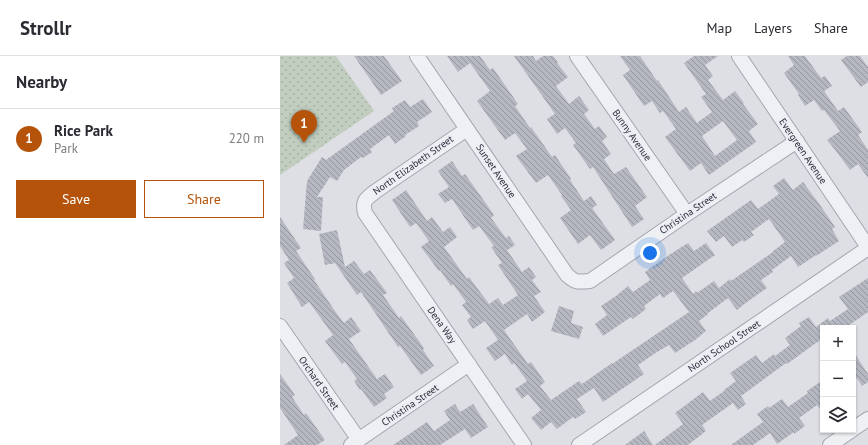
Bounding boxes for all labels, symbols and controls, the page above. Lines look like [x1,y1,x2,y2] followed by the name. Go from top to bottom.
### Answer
[20,16,71,40] text: Strollr
[706,19,732,37] text: Map
[754,19,792,37] text: Layers
[814,19,848,37] text: Share
[16,71,67,93] text: Nearby
[609,107,655,163] street label: Bunny Avenue
[291,110,317,143] pin: 1
[776,116,830,186] street label: Evergreen Avenue
[54,121,113,140] text: Rice Park
[25,130,33,147] text: 1
[229,130,264,147] text: 220 m
[370,132,456,198] street label: North Elizabeth Street
[54,140,78,157] text: Park
[473,141,519,201] street label: Sunset Avenue
[16,180,136,218] button: Save
[144,180,264,218] button: Share
[657,189,720,237] street label: Christina Street
[640,243,660,263] your location
[425,304,460,346] street label: Dena Way
[685,317,763,375] street label: North School Street
[820,325,856,433] map controls
[820,325,856,361] button: +
[296,354,343,413] street label: Orchard Street
[820,361,856,397] button: −
[379,381,442,429] street label: Christina Street
[820,397,856,433] button: layers

